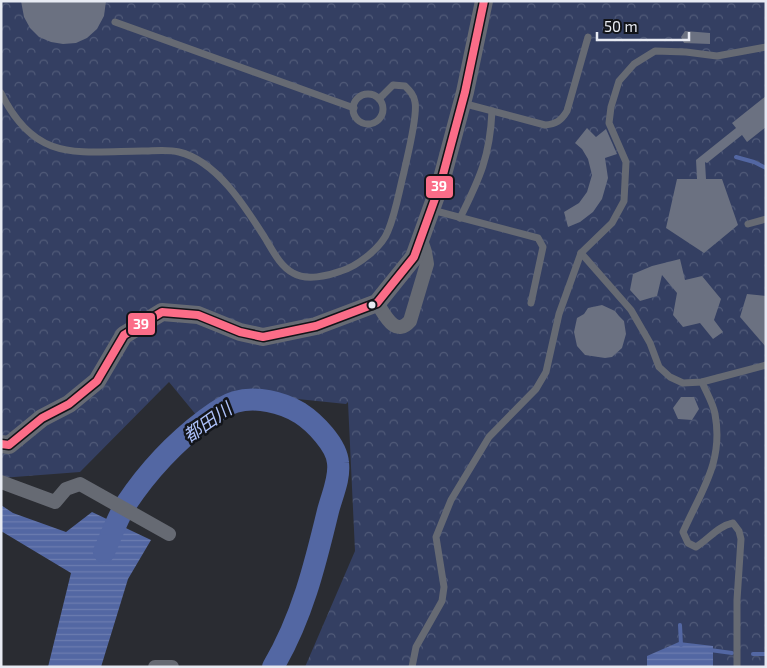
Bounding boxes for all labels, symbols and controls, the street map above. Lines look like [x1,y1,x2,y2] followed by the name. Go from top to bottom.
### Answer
[597,10,690,42] scale bar
[604,17,638,35] text: 50 m
[425,175,454,199] line badge: 39
[431,177,447,194] text: 39
[367,300,377,310] unlabelled marker
[127,312,156,336] line badge: 39
[133,315,149,332] text: 39
[179,396,237,446] water label: 都田川

